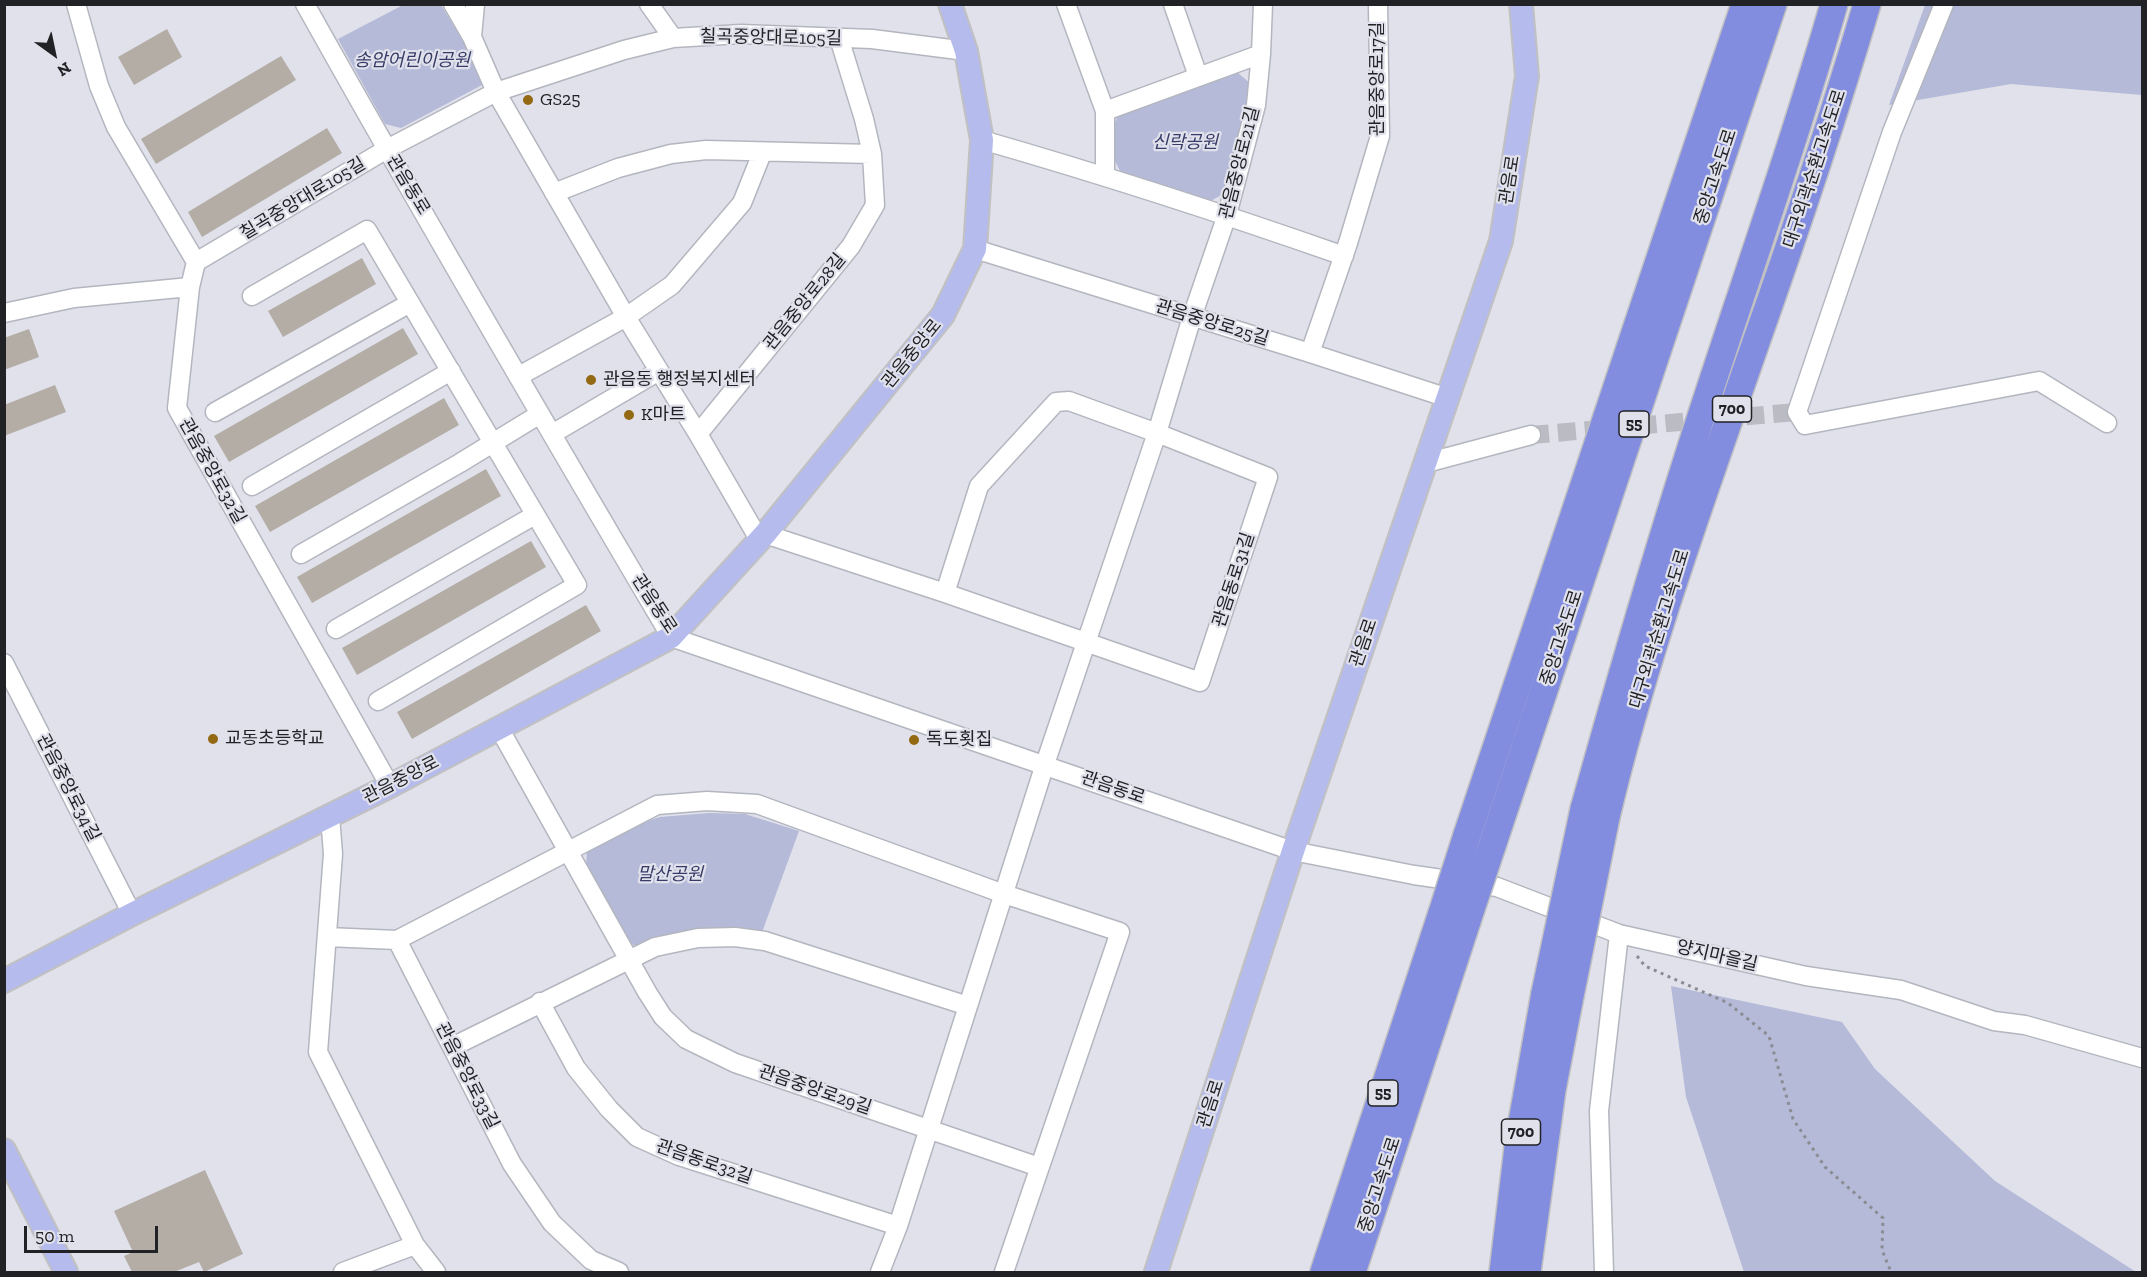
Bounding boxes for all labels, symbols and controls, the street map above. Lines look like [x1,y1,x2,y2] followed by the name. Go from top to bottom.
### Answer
[1367,22,1389,136] street label: 관음중앙로17길
[24,24,84,84] north arrow
[700,26,842,50] street label: 칠곡중앙대로105길
[354,50,470,72] park label: 송암어린이공원
[54,58,74,81] text: N
[1779,87,1851,251] street label: 대구외곽순환고속도로
[540,89,581,111] place label: GS25
[521,93,535,107] marker: GS25
[1216,104,1264,222] street label: 관음중앙로21길
[1690,126,1742,228] street label: 중앙고속도로
[1152,132,1218,154] park label: 신락공원
[382,151,434,219] street label: 관음동로
[236,153,370,245] street label: 칠곡중앙대로105길
[1495,154,1525,206] street label: 관음로
[759,249,851,355] street label: 관음중앙로28길
[1152,295,1272,351] street label: 관음중앙로25길
[878,315,946,393] street label: 관음중앙로
[603,369,756,391] place label: 관음동 행정복지센터
[584,373,598,387] marker: 관음동 행정복지센터
[1712,396,1752,422] road number: 700
[641,404,686,426] place label: K마트
[622,408,636,422] marker: K마트
[1619,411,1649,437] road number: 55
[174,414,250,528] street label: 관음중앙로32길
[1209,530,1259,630] street label: 관음동로31길
[1625,547,1695,711] street label: 대구외곽순환고속도로
[627,570,681,638] street label: 관음동로
[1536,587,1588,689] street label: 중앙고속도로
[1346,616,1382,670] street label: 관음로
[225,728,324,750] place label: 교동초등학교
[926,729,992,751] place label: 독도횟집
[32,731,104,845] street label: 관음중앙로34길
[206,732,220,746] marker: 교동초등학교
[907,733,921,747] marker: 독도횟집
[359,752,443,808] street label: 관음중앙로
[1078,767,1148,809] street label: 관음동로
[637,864,703,886] park label: 말산공원
[1674,936,1760,976] street label: 양지마을길
[431,1019,503,1133] street label: 관음중앙로33길
[756,1061,874,1119] street label: 관음중앙로29길
[1193,1077,1229,1131] street label: 관음로
[1368,1080,1398,1106] road number: 55
[1502,1119,1540,1145] road number: 700
[1354,1134,1406,1236] street label: 중앙고속도로
[653,1135,755,1189] street label: 관음동로32길
[27,1214,160,1252] scale bar
[35,1225,74,1247] text: 50 m

